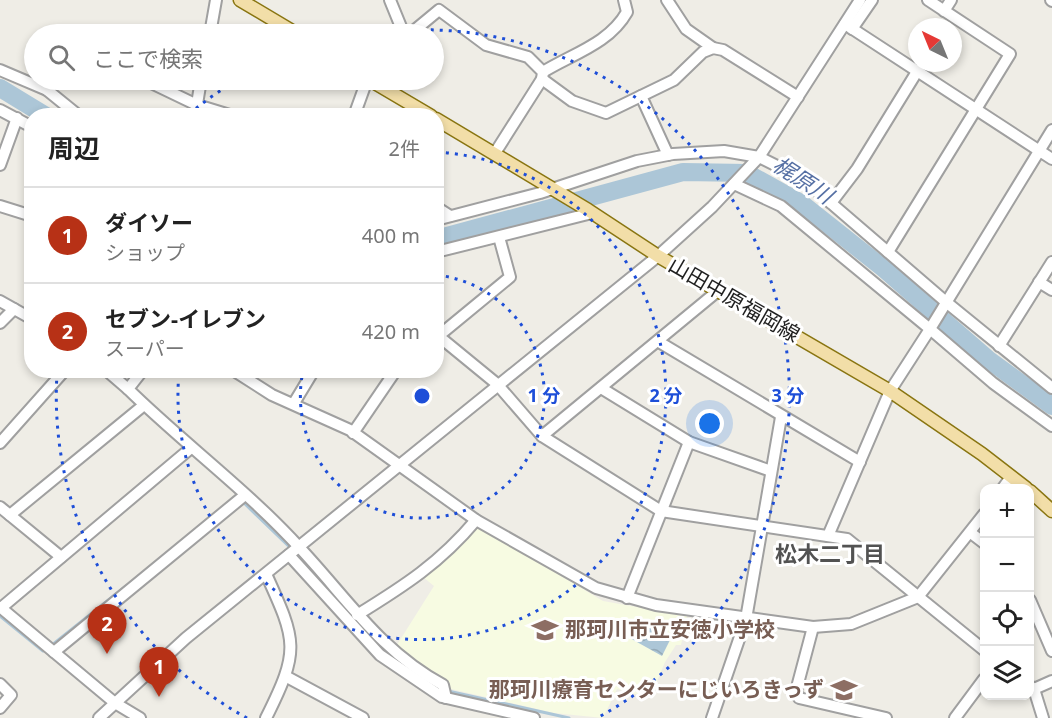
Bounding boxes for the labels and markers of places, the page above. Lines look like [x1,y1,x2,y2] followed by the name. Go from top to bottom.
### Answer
[412,386,432,406] centre of rings
[88,604,126,654] pin: 2
[530,615,560,645] school or university icon: 那珂川市立安徳小学校
[565,615,775,643] place label: 那珂川市立安徳小学校
[140,648,178,697] pin: 1
[489,675,824,703] place label: 那珂川療育センターにじいろきっず
[829,675,859,705] school or university icon: 那珂川療育センターにじいろきっず

